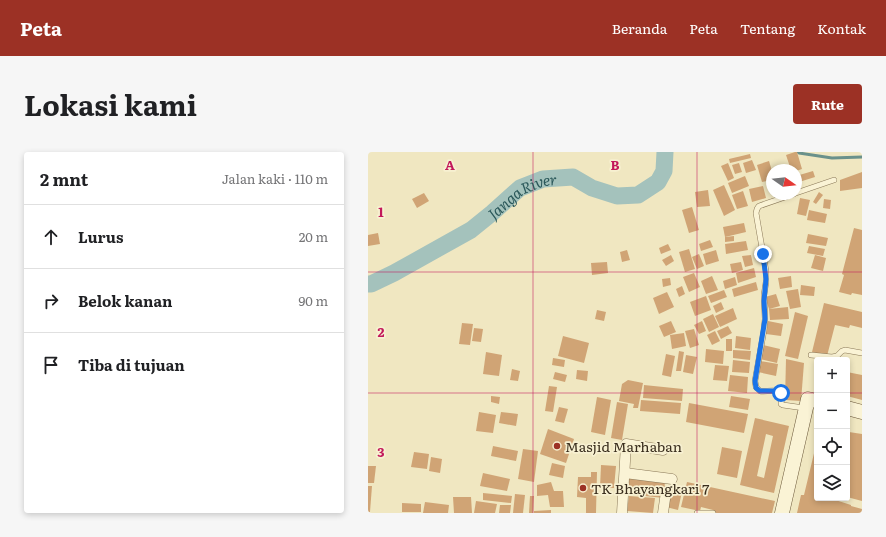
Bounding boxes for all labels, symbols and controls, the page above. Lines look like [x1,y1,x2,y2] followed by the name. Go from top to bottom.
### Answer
[20,14,62,42] text: Peta
[612,18,667,38] text: Beranda
[689,18,718,38] text: Peta
[740,18,795,38] text: Tentang
[817,18,866,38] text: Kontak
[24,83,197,125] text: Lokasi kami
[793,84,862,124] button: Rute
[445,155,455,174] text: A
[611,155,620,174] text: B
[766,164,802,200] north arrow
[40,166,88,191] text: 2 mnt
[482,167,558,224] water label: Janga River
[222,169,328,188] text: Jalan kaki · 110 m
[378,202,384,221] text: 1
[78,225,123,248] text: Lurus
[40,226,62,248] icon: ahead
[299,227,328,246] text: 20 m
[754,245,772,263] route end
[78,289,172,312] text: Belok kanan
[40,290,62,312] icon: right
[298,291,328,310] text: 90 m
[378,322,385,341] text: 2
[78,353,185,376] text: Tiba di tujuan
[40,354,62,376] icon: arrive
[814,357,850,501] map controls
[814,357,850,393] button: +
[772,384,790,402] route start
[814,393,850,429] button: −
[814,429,850,465] button: locate
[565,436,682,456] place label: Masjid Marhaban
[552,441,562,451] marker: Masjid Marhaban
[377,442,385,461] text: 3
[814,465,850,501] button: layers
[591,478,709,498] place label: TK Bhayangkari 7
[578,483,588,493] marker: TK Bhayangkari 7

